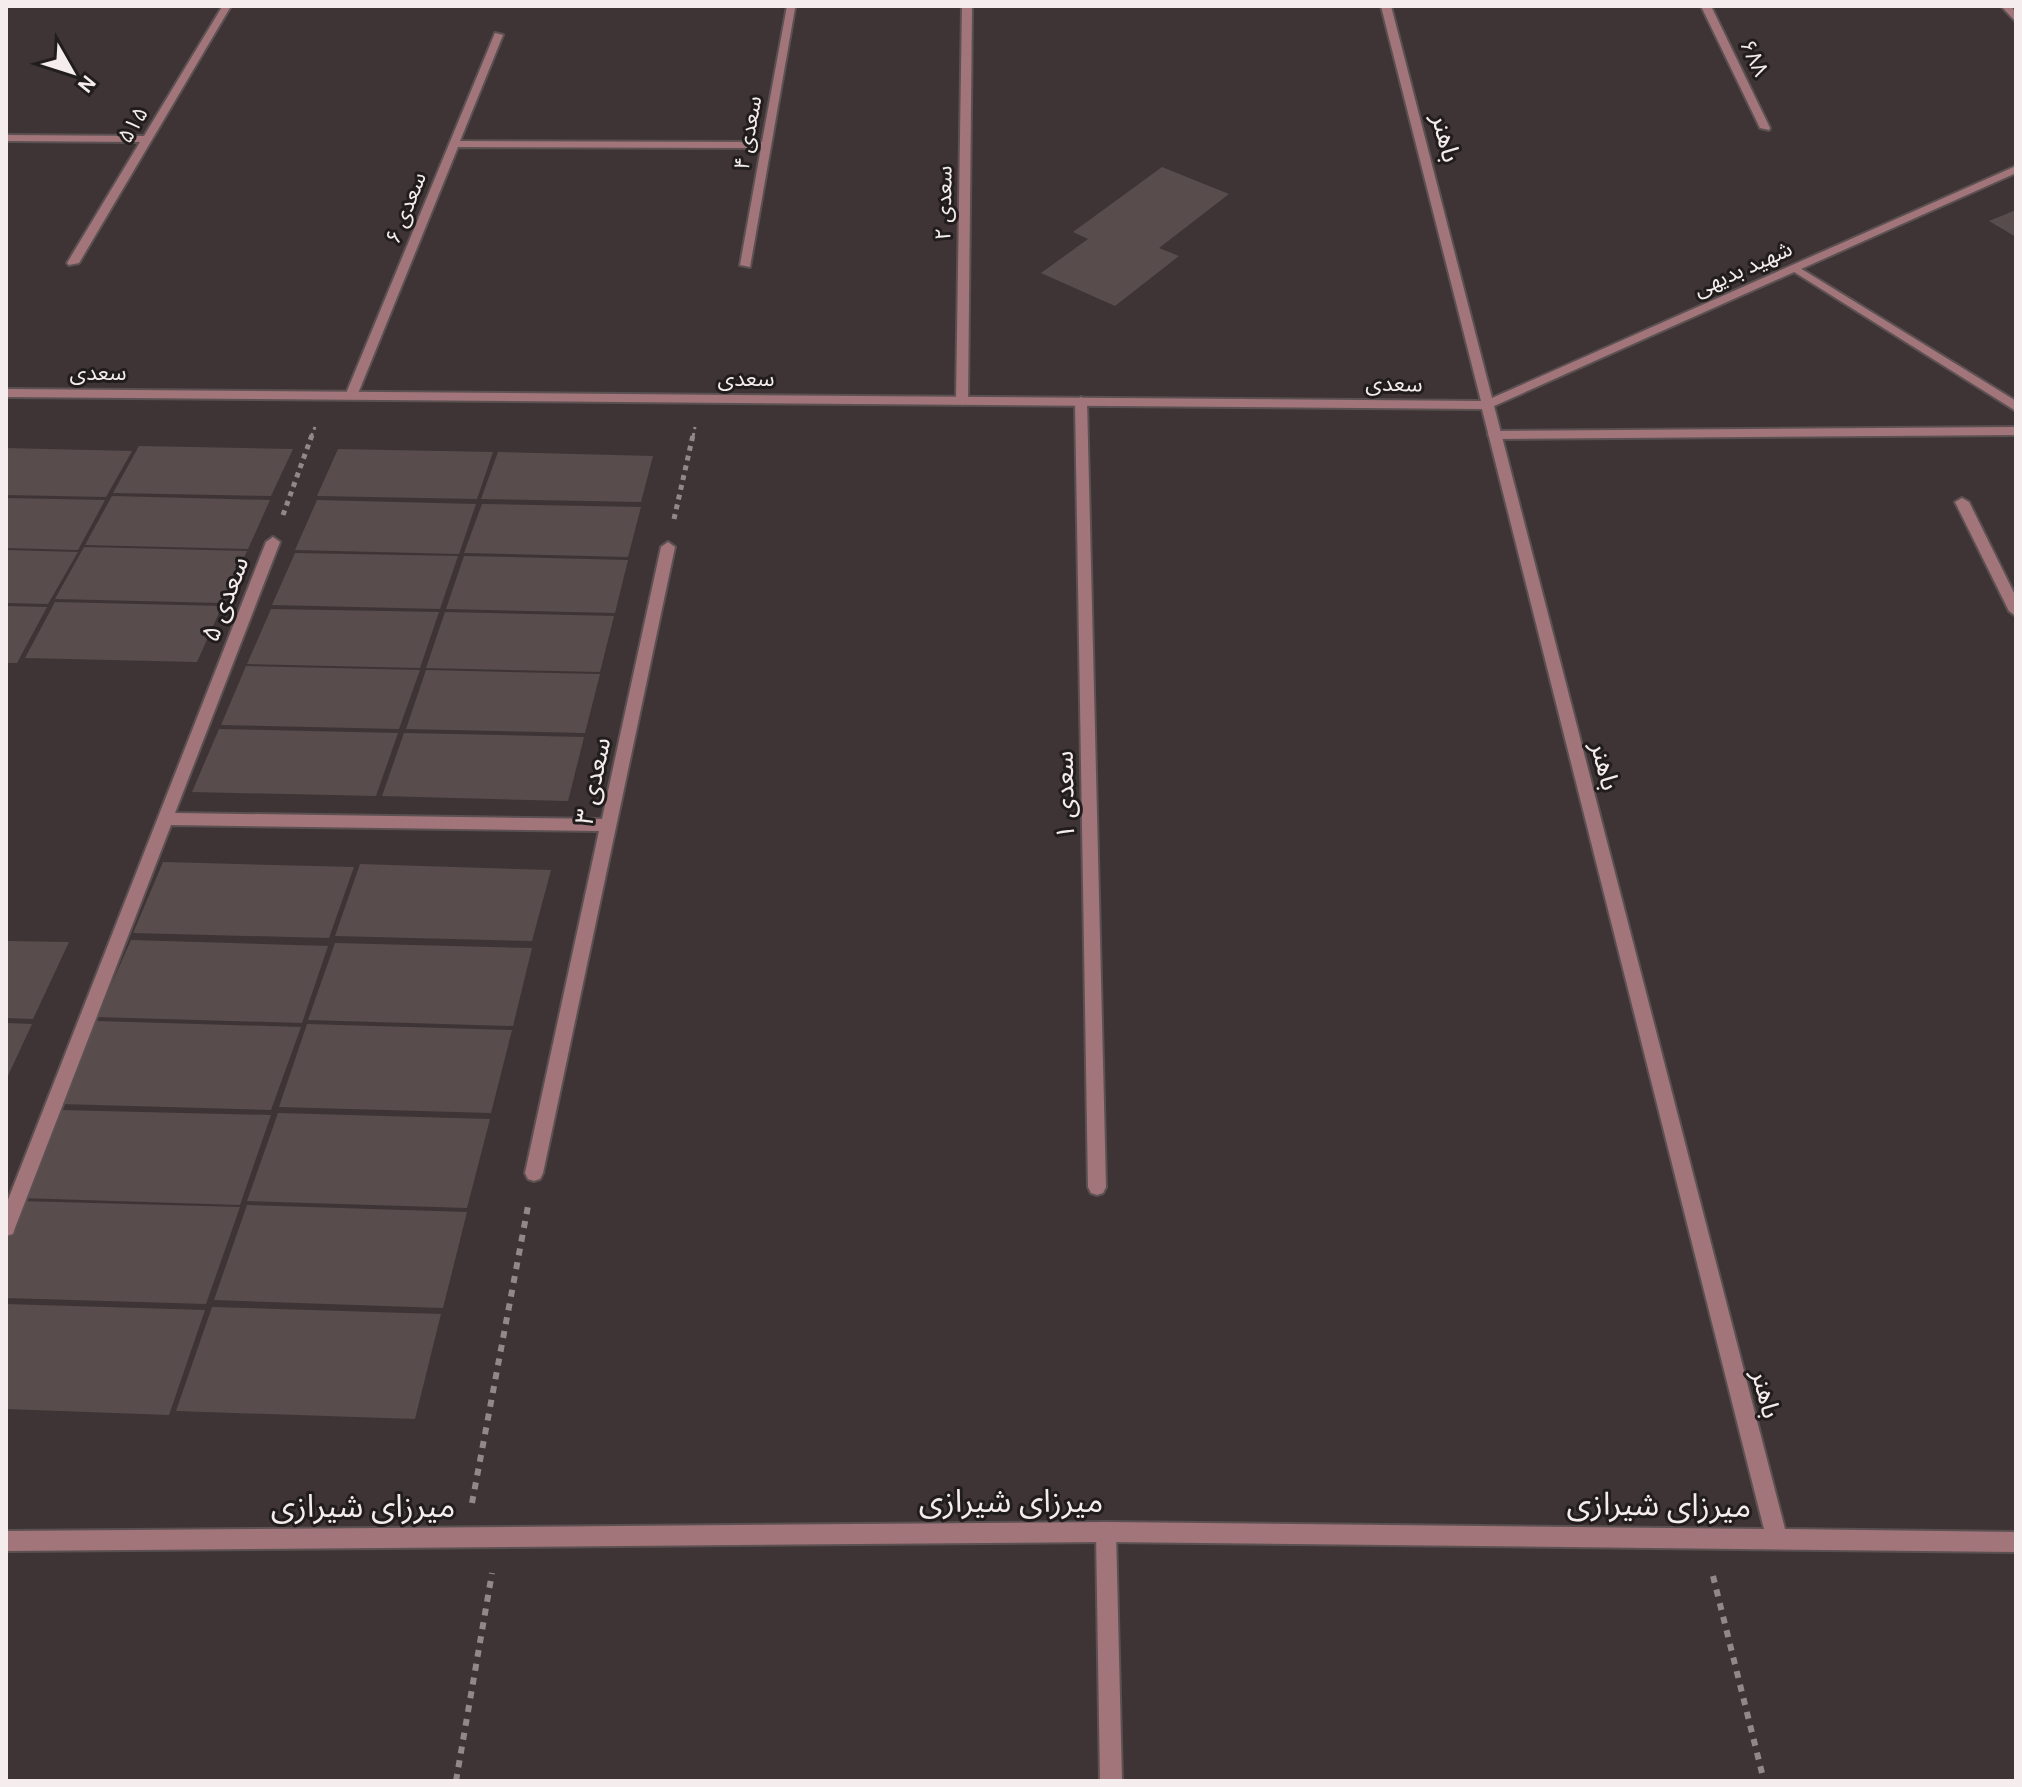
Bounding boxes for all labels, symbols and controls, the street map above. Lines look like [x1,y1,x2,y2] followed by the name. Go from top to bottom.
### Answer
[32,32,112,112] north arrow
[1734,35,1774,81] street label: ۶۸۸
[72,70,102,98] text: N
[729,94,767,172] street label: سعدی ۴
[112,102,154,148] street label: ۵۱۵
[1425,110,1467,165] street label: باهنر
[930,165,958,241] street label: سعدی ۲
[380,168,432,248] street label: سعدی ۶
[1690,236,1796,302] street label: شهید بدیهی
[69,360,127,386] street label: سعدی
[717,366,775,392] street label: سعدی
[1365,371,1423,397] street label: سعدی
[195,552,255,646] street label: سعدی ۵
[569,734,617,828] street label: سعدی ۳
[1584,738,1626,793] street label: باهنر
[1049,750,1081,840] street label: سعدی ۱
[1745,1366,1787,1421] street label: باهنر
[919,1483,1103,1520] street label: میرزای شیرازی
[1566,1485,1752,1525] street label: میرزای شیرازی
[271,1488,455,1525] street label: میرزای شیرازی

